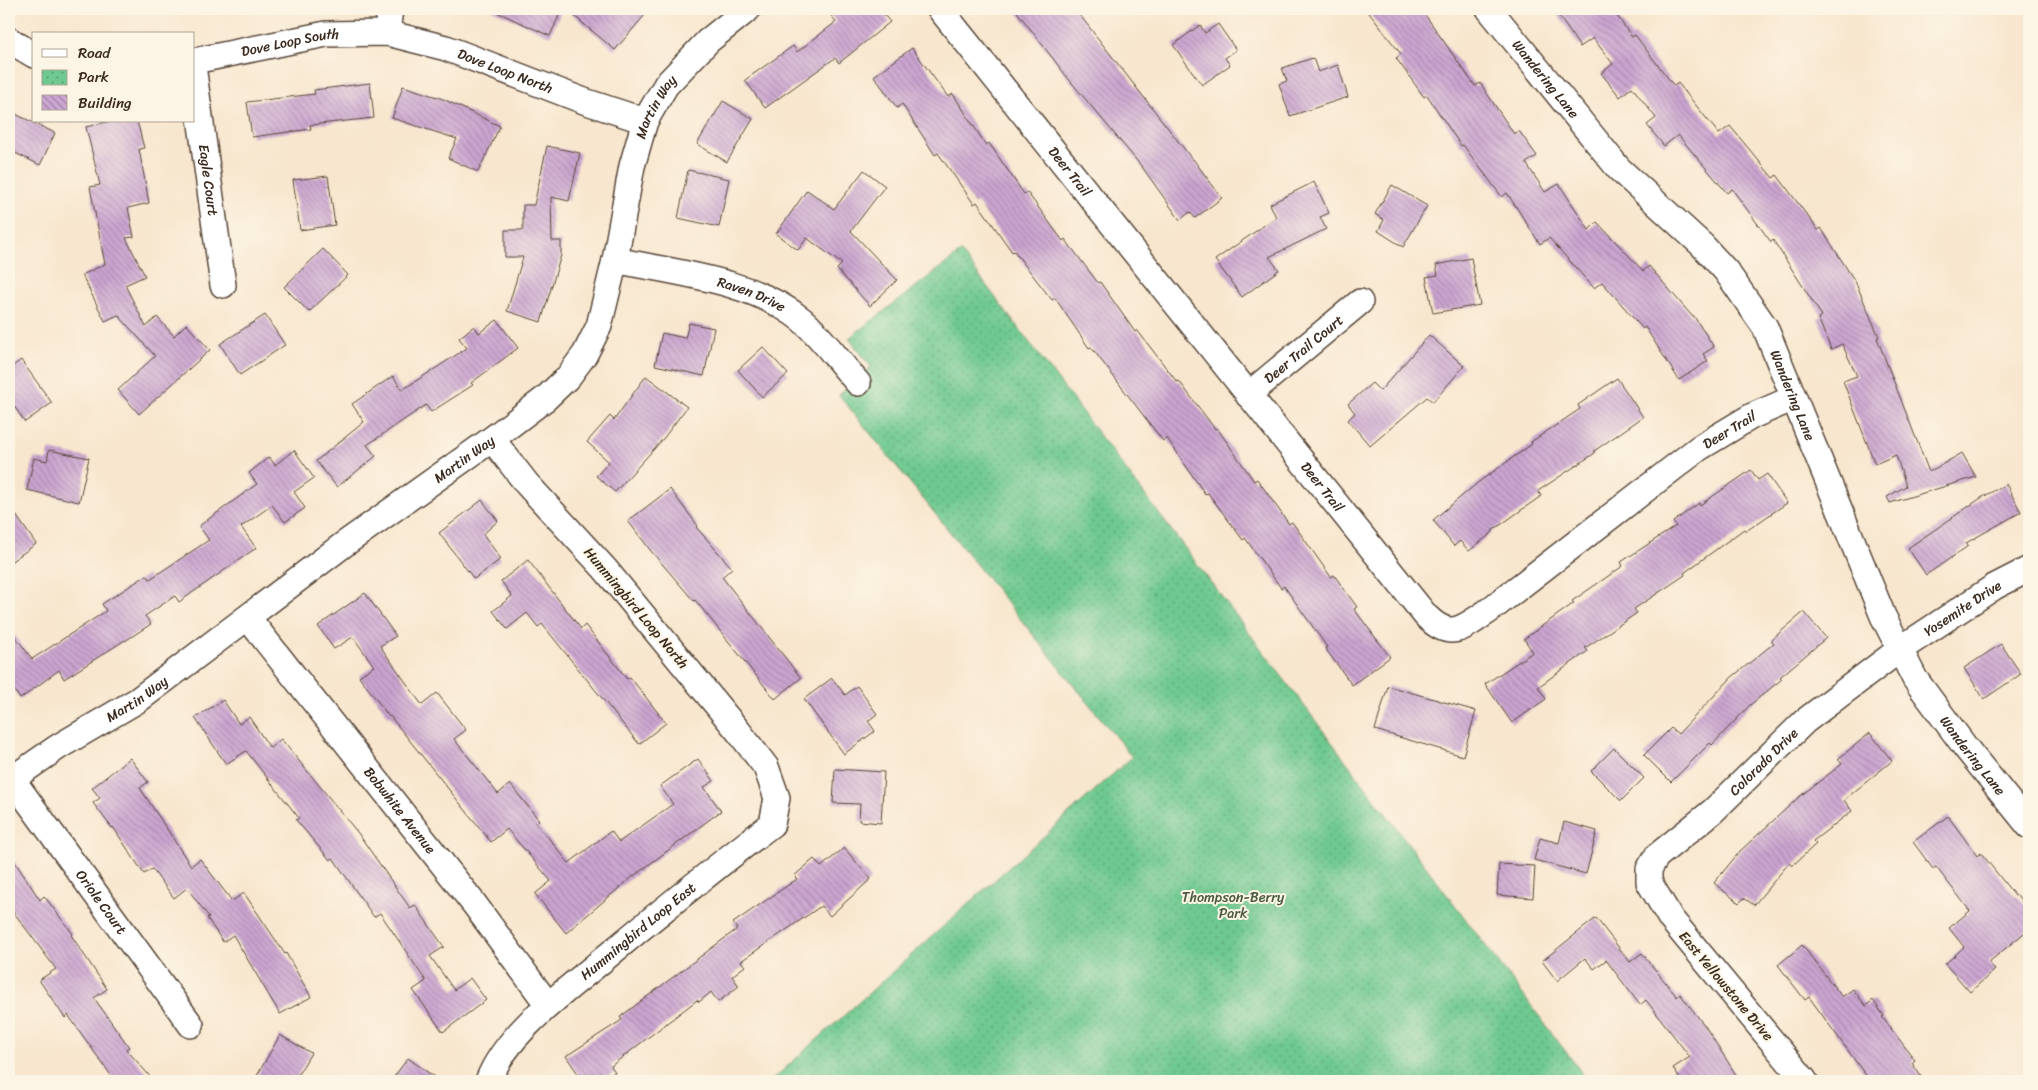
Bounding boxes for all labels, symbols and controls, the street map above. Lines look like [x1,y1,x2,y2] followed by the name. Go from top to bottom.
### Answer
[239,21,339,64] street label: Dove Loop South
[32,32,195,122] legend
[1506,34,1586,124] street label: Wandering Lane
[78,40,111,66] text: Road
[454,41,557,100] street label: Dove Loop North
[78,64,109,90] text: Park
[628,68,683,142] street label: Martin Way
[78,90,132,116] text: Building
[1042,141,1099,203] street label: Deer Trail
[191,143,226,217] street label: Eagle Court
[714,269,791,319] street label: Raven Drive
[1258,308,1349,390] street label: Deer Trail Court
[1763,346,1823,444] street label: Wandering Lane
[1697,403,1760,456] street label: Deer Trail
[428,428,501,490] street label: Martin Way
[1294,456,1351,518] street label: Deer Trail
[577,541,695,675] street label: Hummingbird Loop North
[1918,573,2006,643] street label: Yosemite Drive
[101,669,174,729] street label: Martin Way
[1933,710,2012,801] street label: Wandering Lane
[1723,721,1804,802] street label: Colorado Drive
[357,761,443,860] street label: Bobwhite Avenue
[69,864,134,940] street label: Oriole Court
[574,876,701,986] street label: Hummingbird Loop East
[1182,885,1285,926] park label: Thompson-Berry Park
[1672,925,1780,1047] street label: East Yellowstone Drive

